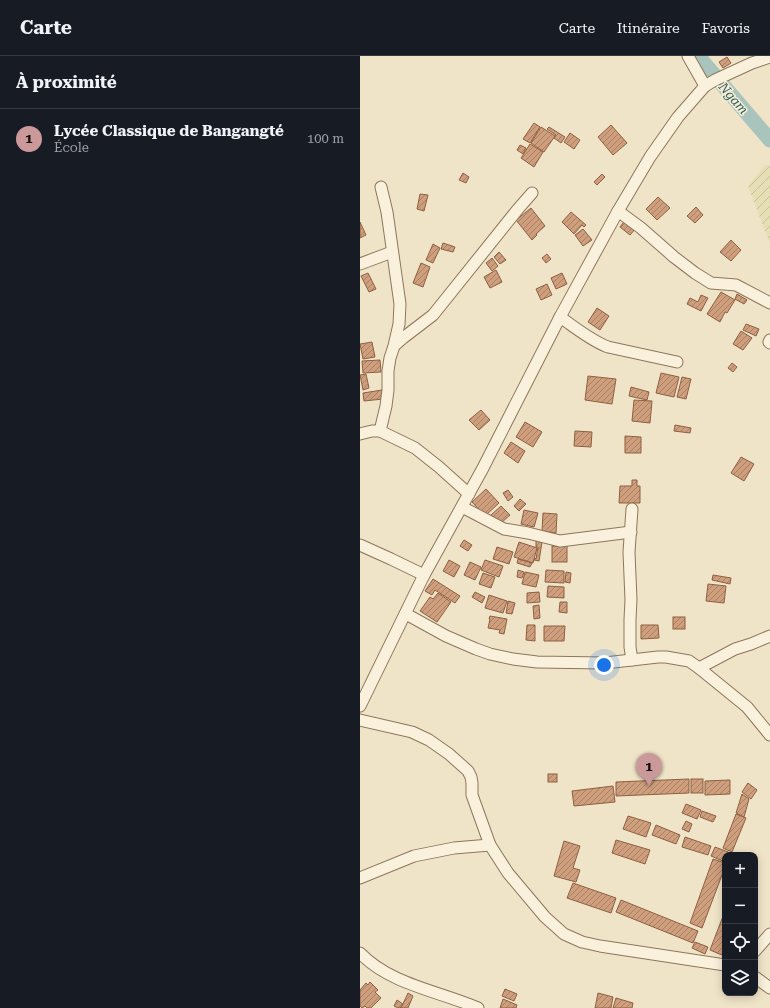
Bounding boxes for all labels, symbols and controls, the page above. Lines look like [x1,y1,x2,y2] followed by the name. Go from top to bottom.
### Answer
[20,16,72,39] text: Carte
[559,20,595,36] text: Carte
[617,20,680,36] text: Itinéraire
[702,20,750,36] text: Favoris
[16,72,117,92] text: À proximité
[715,79,751,117] water label: Ngam
[54,122,284,140] text: Lycée Classique de Bangangté
[25,131,33,146] text: 1
[307,131,344,146] text: 100 m
[54,140,89,155] text: École
[594,655,614,675] your location
[636,753,662,786] pin: 1
[722,852,758,996] map controls
[722,852,758,888] button: +
[722,888,758,924] button: −
[722,924,758,960] button: locate
[722,960,758,996] button: layers

